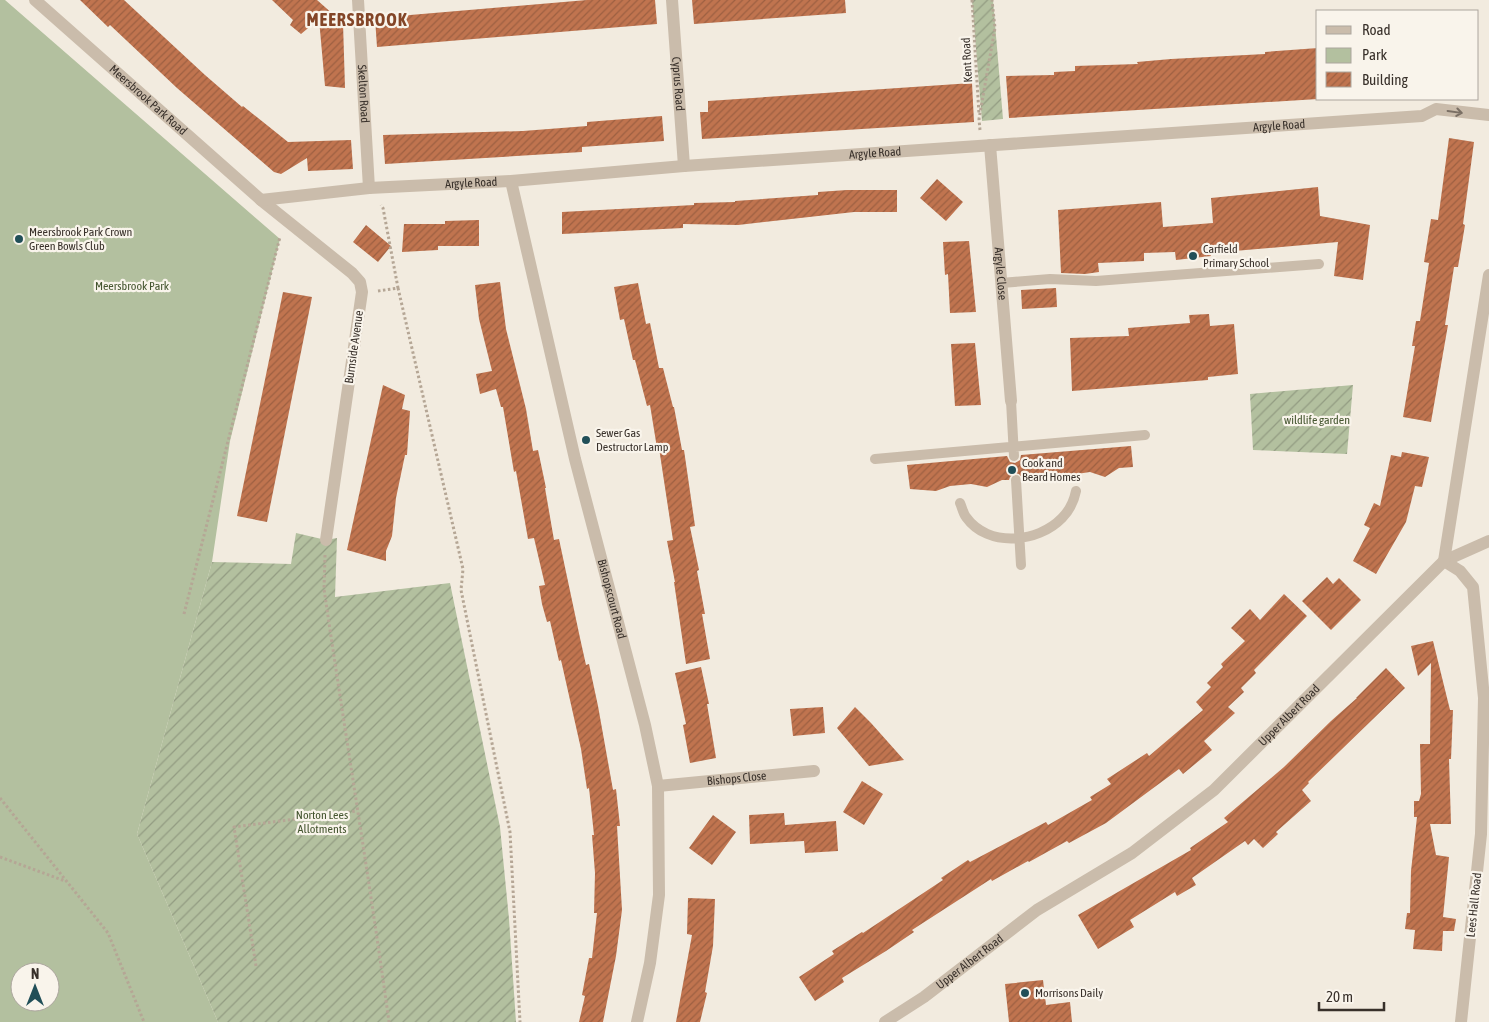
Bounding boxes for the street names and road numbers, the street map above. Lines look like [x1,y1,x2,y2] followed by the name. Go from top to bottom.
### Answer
[959,37,975,83] street label: Kent Road
[669,56,687,111] street label: Cyprus Road
[106,62,190,138] street label: Meersbrook Park Road
[355,64,372,123] street label: Skelton Road
[1253,117,1306,134] street label: Argyle Road
[848,144,902,162] street label: Argyle Road
[445,175,498,191] street label: Argyle Road
[991,246,1010,301] street label: Argyle Close
[342,309,366,385] street label: Burnside Avenue
[595,558,629,640] street label: Bishopscourt Road
[1255,682,1323,749] street label: Upper Albert Road
[706,769,767,788] street label: Bishops Close
[1464,872,1484,938] street label: Lees Hall Road
[933,932,1006,992] street label: Upper Albert Road

